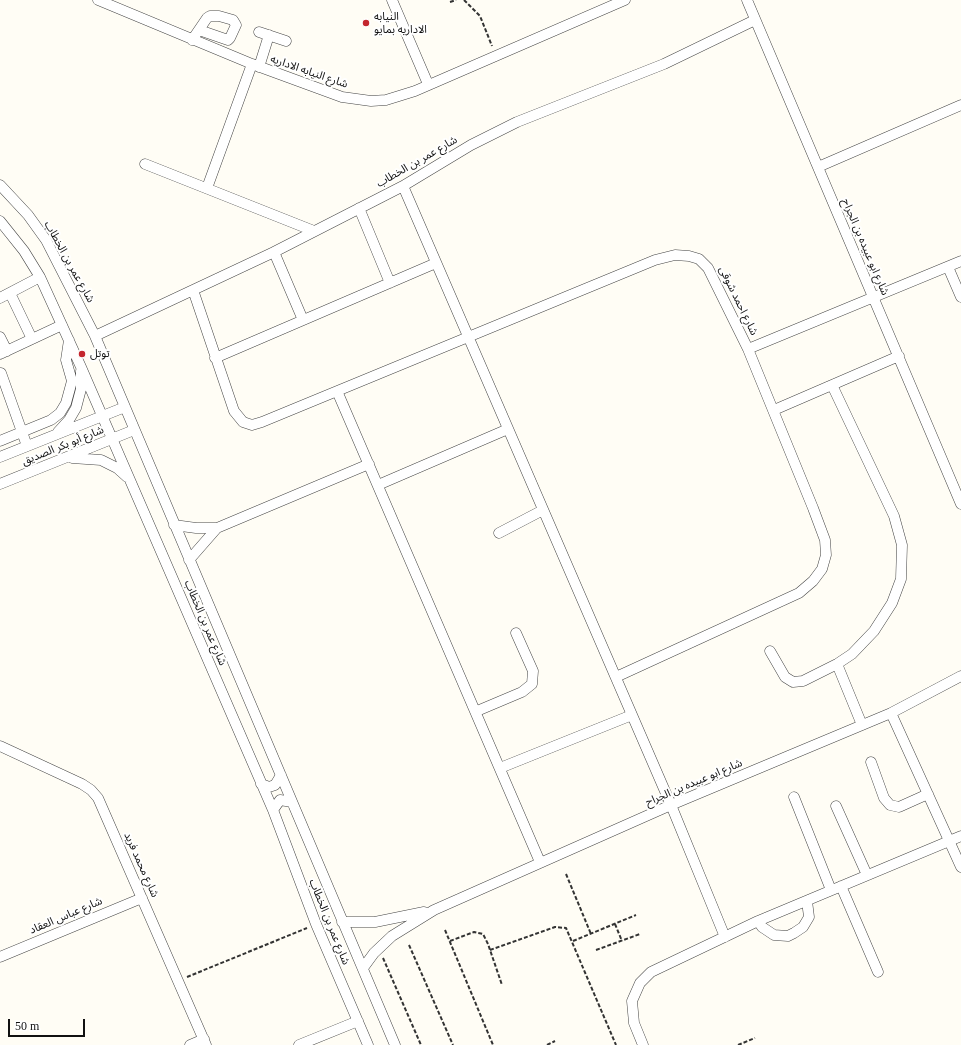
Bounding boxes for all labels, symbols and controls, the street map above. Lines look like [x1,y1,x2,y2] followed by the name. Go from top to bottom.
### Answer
[374,10,427,36] place label: النيابه الاداريه بمايو
[361,18,371,28] marker: النيابه الاداريه بمايو
[269,53,349,91] street label: شارع النيابه الاداريه
[374,133,460,191] street label: شارع عمر بن الخطاب
[839,196,891,298] street label: شارع ابو عبيده بن الجراح
[41,219,97,305] street label: شارع عمر بن الخطاب
[716,264,760,338] street label: شارع احمد شوقى
[90,347,110,361] place label: توتل
[77,349,87,359] marker: توتل
[20,424,106,468] street label: شارع أبو بكر الصديق
[181,578,229,668] street label: شارع عمر بن الخطاب
[643,757,745,809] street label: شارع ابو عبيده بن الجراح
[121,830,161,900] street label: شارع محمد فريد
[306,877,352,967] street label: شارع عمر بن الخطاب
[28,895,104,937] street label: شارع عباس العقاد
[10,1011,87,1037] scale bar
[15,1019,39,1033] text: 50 m

